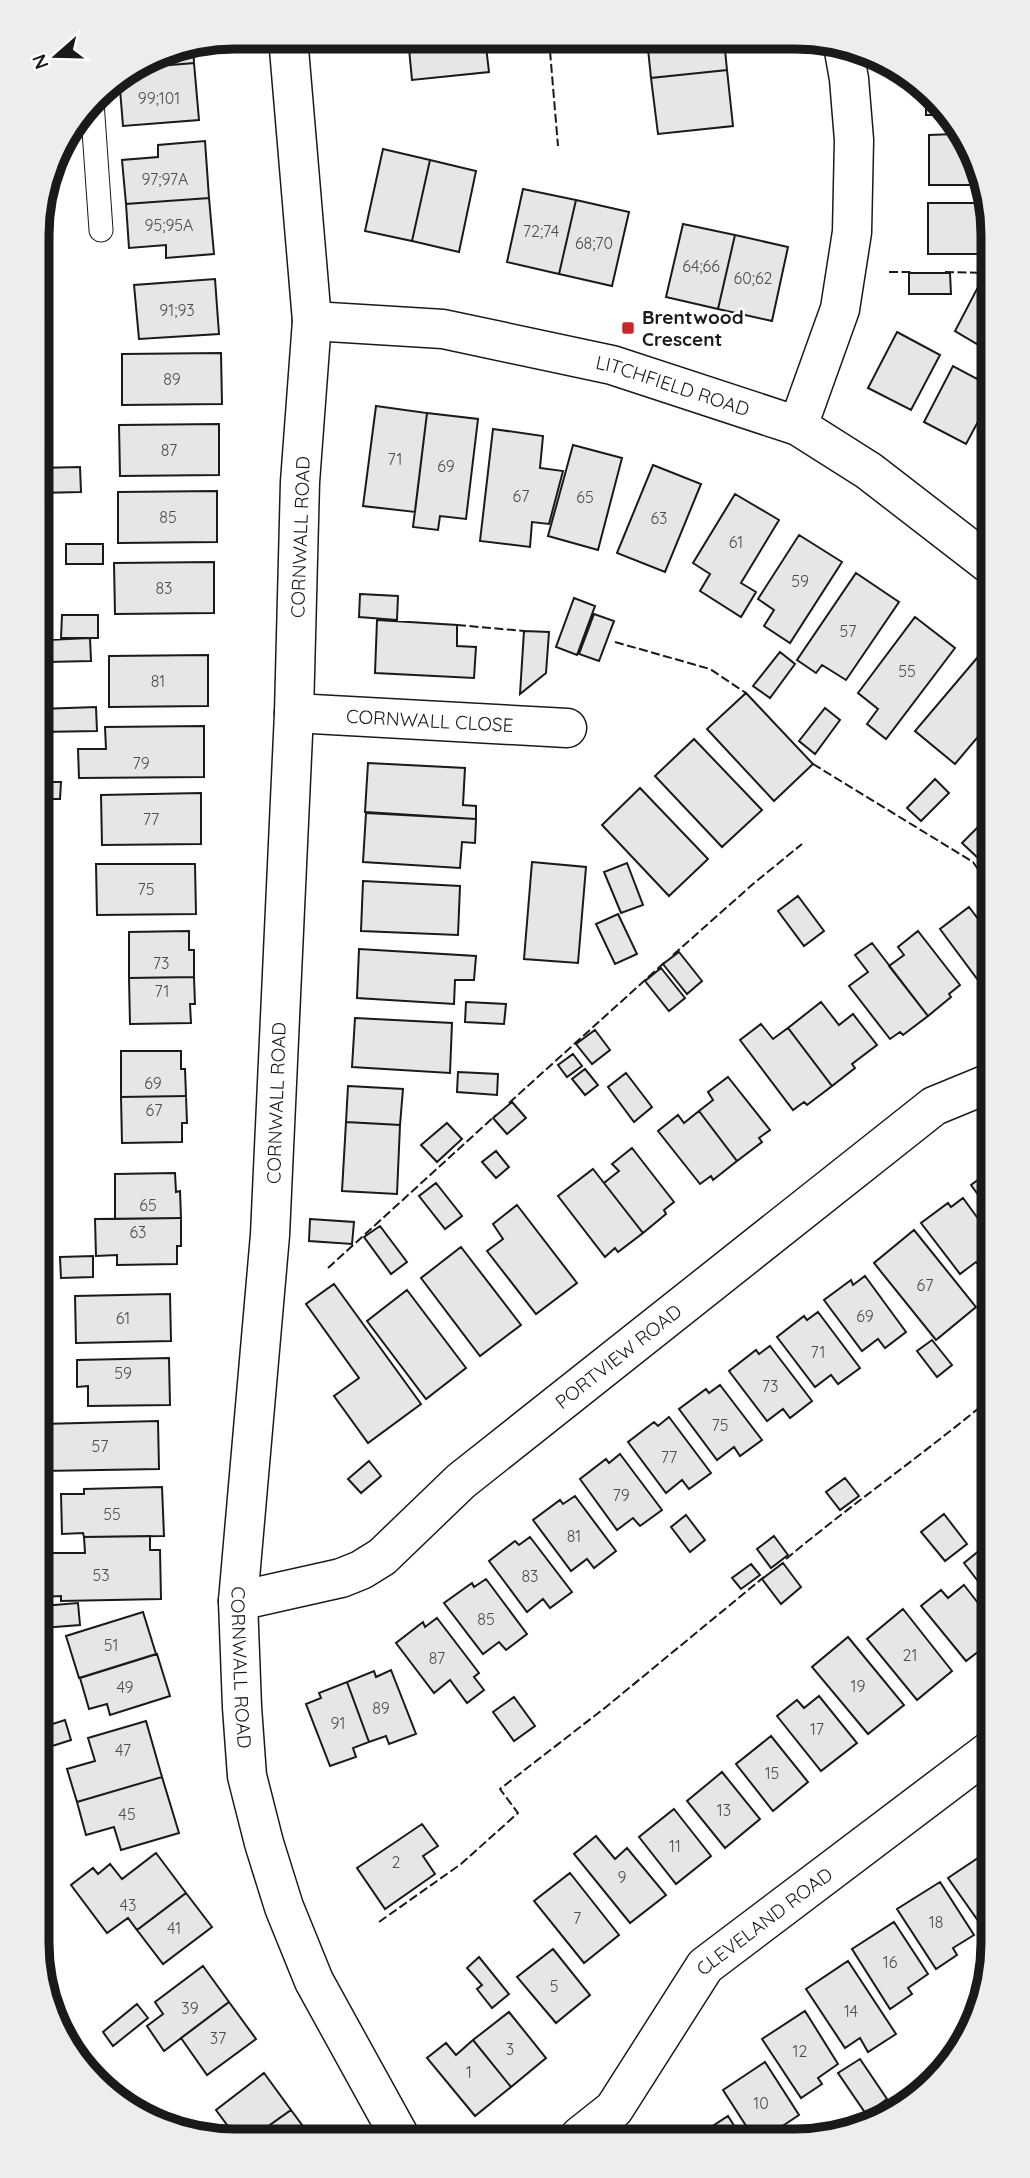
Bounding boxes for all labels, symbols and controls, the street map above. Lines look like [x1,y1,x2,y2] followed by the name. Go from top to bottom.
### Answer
[21,21,91,91] north arrow
[26,51,54,72] text: N
[138,88,180,108] house number: 99;101
[142,169,188,189] house number: 97;97A
[145,215,193,235] house number: 95;95A
[523,221,559,241] house number: 72;74
[575,233,613,253] house number: 68;70
[682,256,720,276] house number: 64;66
[734,268,773,288] house number: 60;62
[159,300,195,320] house number: 91;93
[642,305,744,351] place label: Brentwood Crescent
[620,320,636,336] marker: Brentwood Crescent
[594,350,753,421] street label: LITCHFIELD ROAD
[163,369,181,389] house number: 89
[161,440,177,460] house number: 87
[388,449,402,469] house number: 71
[285,456,315,618] street label: CORNWALL ROAD
[437,456,455,476] house number: 69
[513,486,529,506] house number: 67
[576,487,594,507] house number: 65
[159,507,177,527] house number: 85
[651,508,668,528] house number: 63
[729,532,743,552] house number: 61
[791,571,809,591] house number: 59
[155,578,173,598] house number: 83
[840,621,856,641] house number: 57
[898,661,916,681] house number: 55
[151,671,165,691] house number: 81
[345,704,514,737] street label: CORNWALL CLOSE
[132,753,150,773] house number: 79
[143,809,159,829] house number: 77
[138,879,154,899] house number: 75
[153,953,169,973] house number: 73
[155,981,169,1001] house number: 71
[261,1022,291,1184] street label: CORNWALL ROAD
[144,1073,162,1093] house number: 69
[146,1100,162,1120] house number: 67
[139,1195,157,1215] house number: 65
[130,1222,147,1242] house number: 63
[917,1275,933,1295] house number: 67
[550,1299,686,1414] street label: PORTVIEW ROAD
[856,1306,874,1326] house number: 69
[116,1308,130,1328] house number: 61
[811,1342,825,1362] house number: 71
[114,1363,132,1383] house number: 59
[762,1376,778,1396] house number: 73
[712,1415,728,1435] house number: 75
[92,1436,108,1456] house number: 57
[661,1447,677,1467] house number: 77
[612,1485,630,1505] house number: 79
[103,1504,121,1524] house number: 55
[567,1526,581,1546] house number: 81
[92,1565,110,1585] house number: 53
[521,1566,539,1586] house number: 83
[226,1585,257,1749] street label: CORNWALL ROAD
[477,1609,495,1629] house number: 85
[104,1635,118,1655] house number: 51
[903,1645,917,1665] house number: 21
[429,1648,445,1668] house number: 87
[851,1676,865,1696] house number: 19
[116,1677,134,1697] house number: 49
[372,1698,390,1718] house number: 89
[331,1713,345,1733] house number: 91
[810,1719,824,1739] house number: 17
[115,1740,131,1760] house number: 47
[765,1763,779,1783] house number: 15
[717,1800,731,1820] house number: 13
[118,1804,136,1824] house number: 45
[669,1836,681,1856] house number: 11
[392,1852,401,1872] house number: 2
[690,1862,837,1979] street label: CLEVELAND ROAD
[618,1867,627,1887] house number: 9
[120,1895,136,1915] house number: 43
[573,1908,581,1928] house number: 7
[929,1912,943,1932] house number: 18
[167,1918,181,1938] house number: 41
[883,1952,898,1972] house number: 16
[550,1976,558,1996] house number: 5
[181,1998,199,2018] house number: 39
[844,2001,858,2021] house number: 14
[210,2028,226,2048] house number: 37
[506,2039,514,2059] house number: 3
[793,2041,808,2061] house number: 12
[466,2062,472,2082] house number: 1
[753,2093,769,2113] house number: 10

